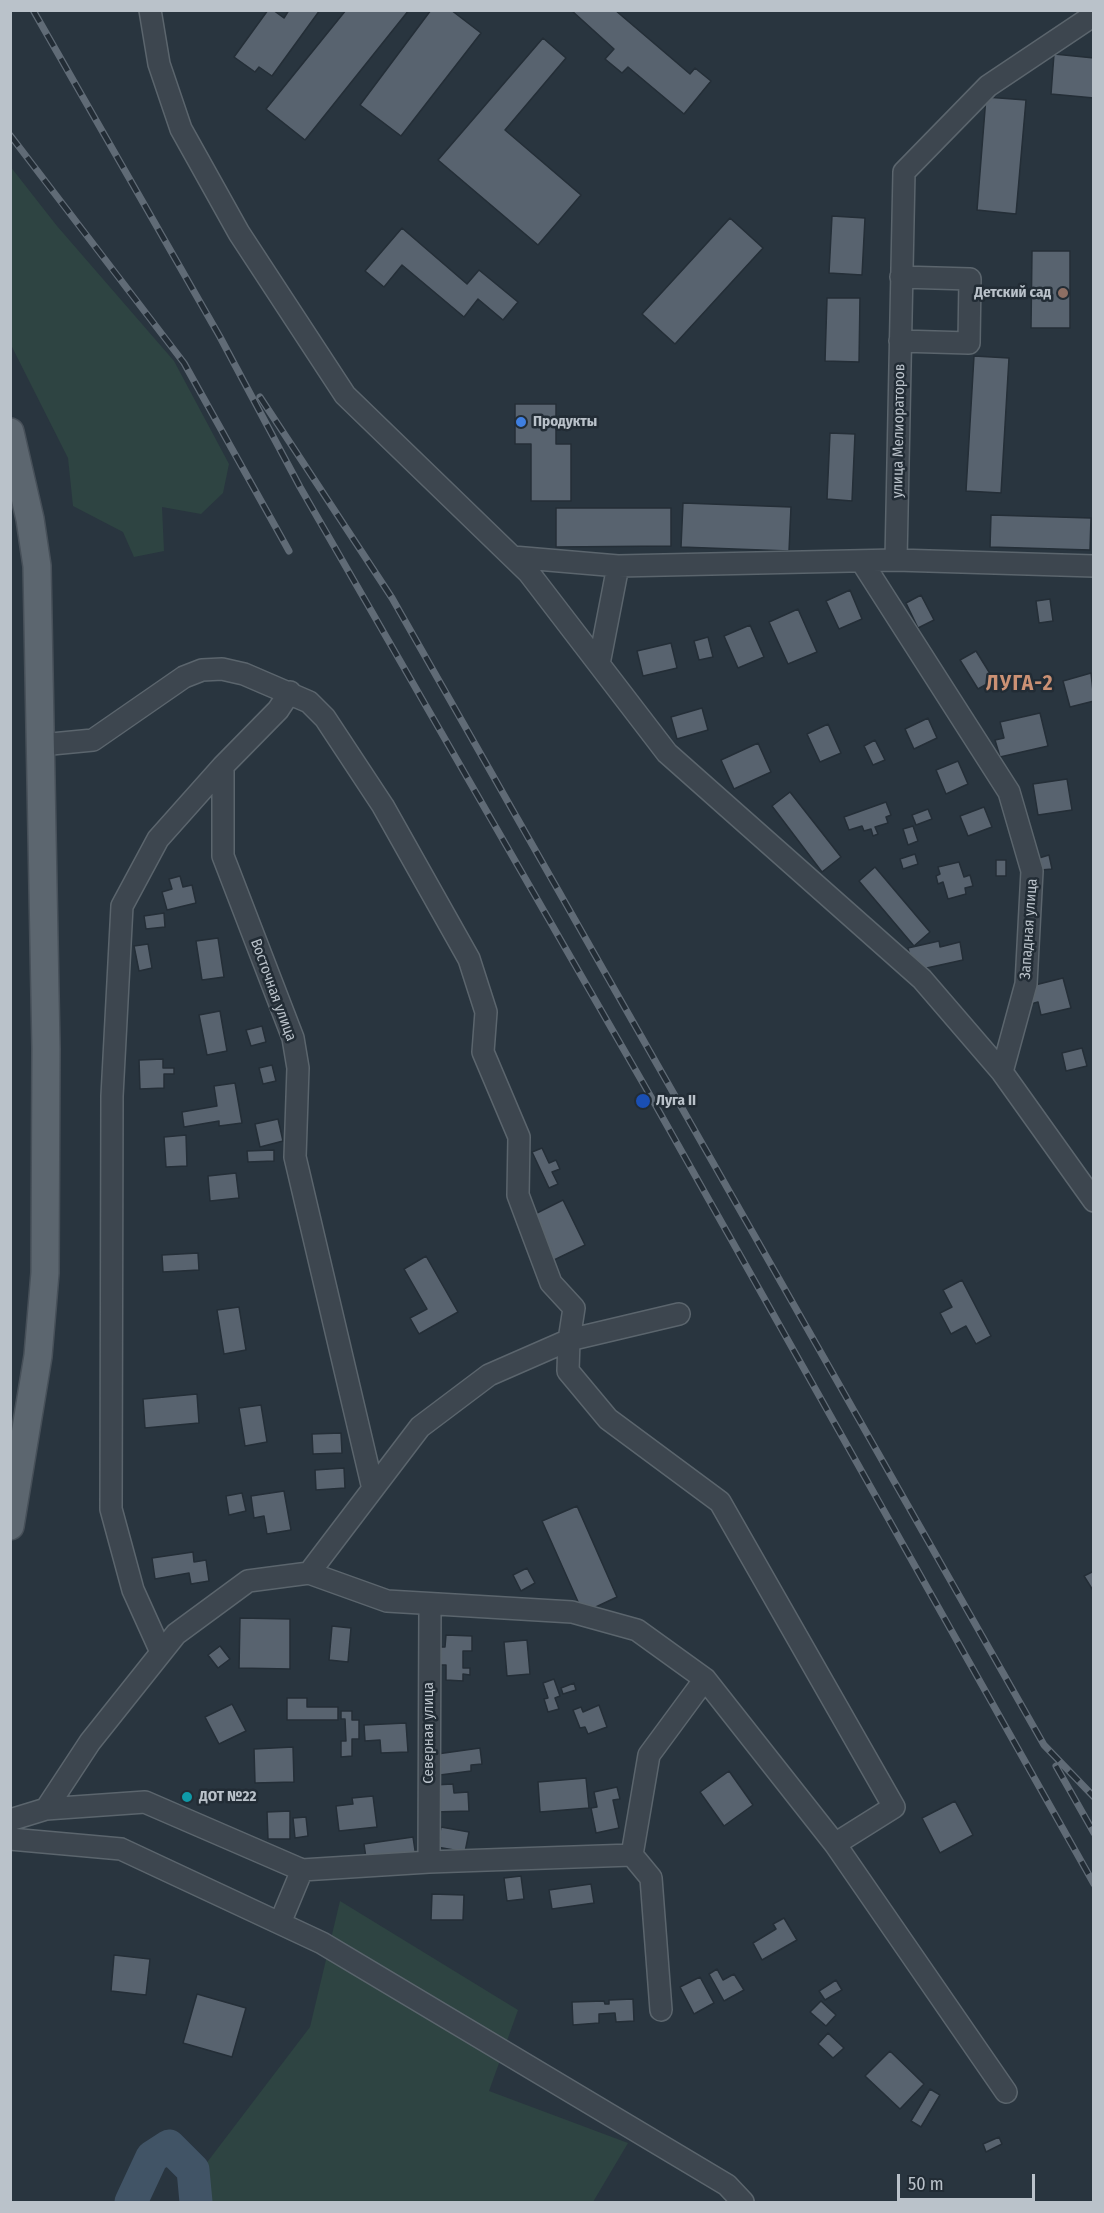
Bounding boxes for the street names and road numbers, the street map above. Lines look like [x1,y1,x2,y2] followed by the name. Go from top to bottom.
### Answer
[889,364,909,498] street label: улица Мелиораторов
[1016,878,1042,980] street label: Западная улица
[246,936,300,1044] street label: Восточная улица
[420,1682,438,1784] street label: Северная улица

